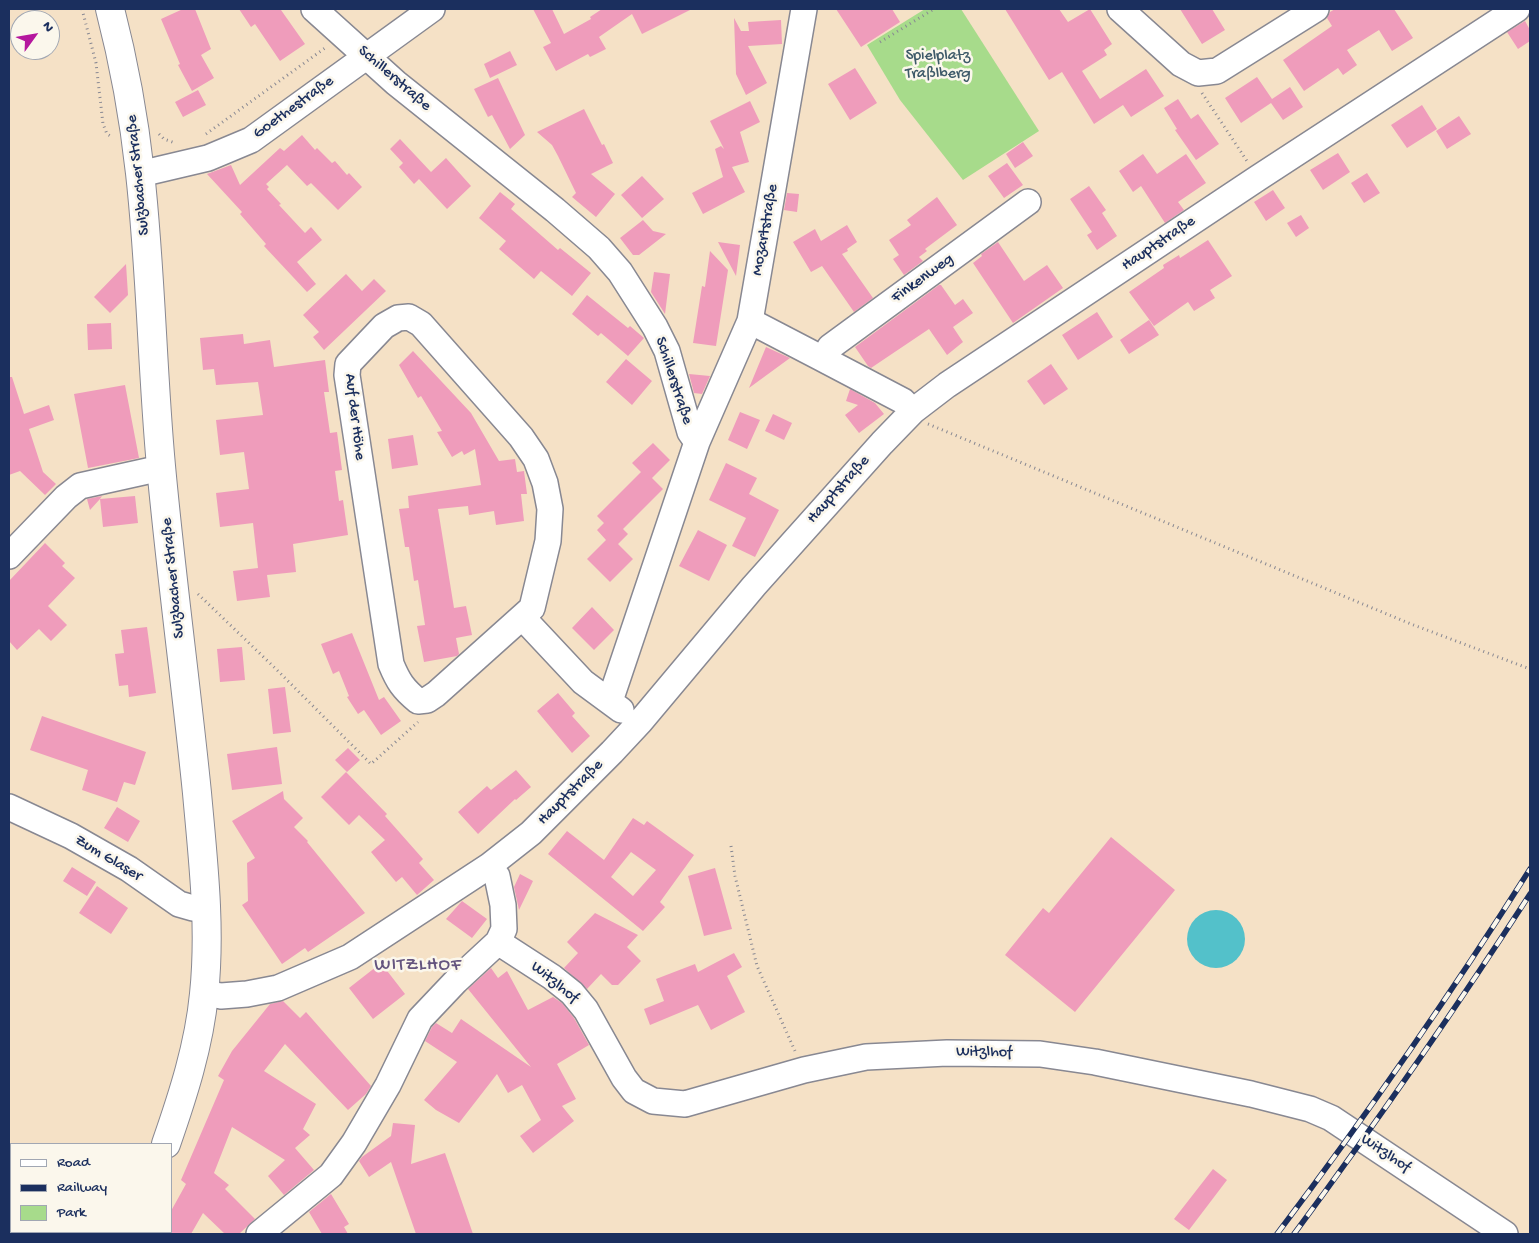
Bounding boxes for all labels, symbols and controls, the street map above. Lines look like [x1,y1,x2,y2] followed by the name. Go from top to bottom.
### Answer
[10,10,60,60] north arrow
[38,19,57,36] text: N
[353,42,435,116] street label: Schillerstraße
[905,47,971,85] park label: Spielplatz Traßlberg
[250,72,338,144] street label: Goethestraße
[123,114,155,236] street label: Sulzbacher Straße
[749,183,783,277] street label: Mozartstraße
[1118,212,1200,276] street label: Hauptstraße
[888,250,958,308] street label: Finkenweg
[650,335,696,427] street label: Schillerstraße
[339,373,369,461] street label: Auf der Höhe
[803,452,875,528] street label: Hauptstraße
[158,517,190,639] street label: Sulzbacher Straße
[534,756,608,830] street label: Hauptstraße
[71,831,145,887] street label: Zum Glaser
[373,955,463,977] district label: WITZLHOF
[526,958,582,1008] street label: Witzlhof
[956,1043,1012,1063] street label: Witzlhof
[1356,1130,1414,1178] street label: Witzlhof
[10,1143,172,1233] legend
[57,1154,90,1172] text: Road
[57,1179,107,1197] text: Railway
[57,1204,86,1222] text: Park

